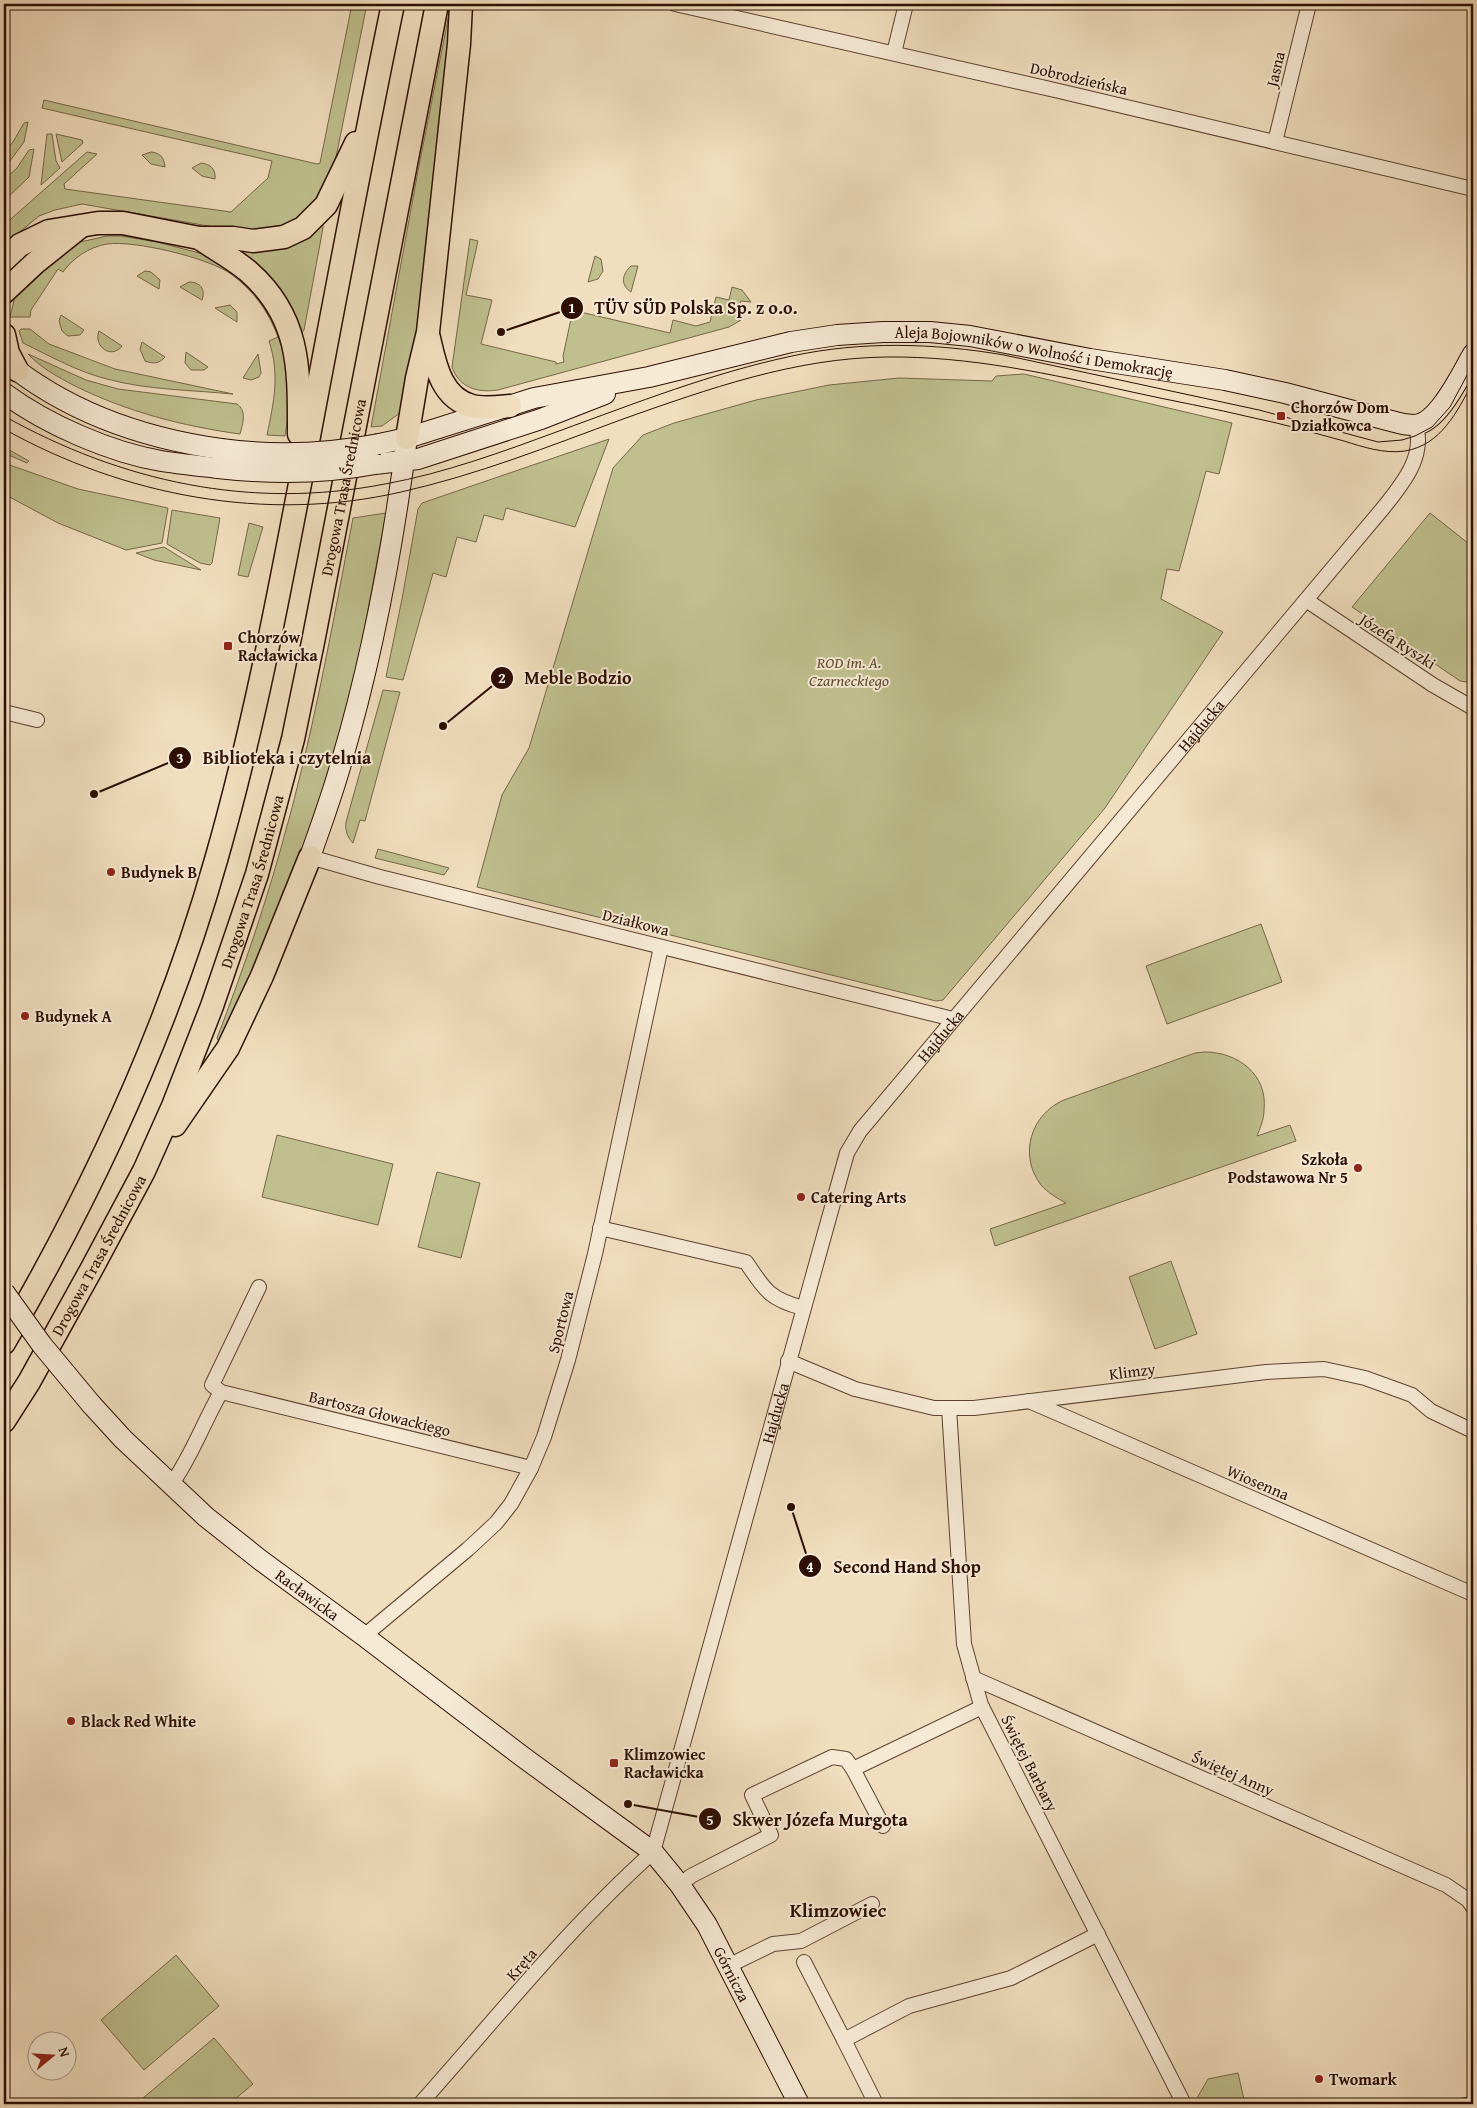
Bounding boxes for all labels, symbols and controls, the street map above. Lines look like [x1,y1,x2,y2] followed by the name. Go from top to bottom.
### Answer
[1259,49,1291,91] street label: Jasna
[1028,55,1130,101] street label: Dobrodzieńska
[559,292,808,325] callout: TÜV SÜD Polska Sp. z o.o.
[594,294,798,321] text: TÜV SÜD Polska Sp. z o.o.
[568,297,576,318] text: 1
[895,320,1175,384] street label: Aleja Bojowników o Wolność i Demokrację
[1291,395,1390,437] place label: Chorzów Dom Działkowca
[314,396,372,578] street label: Drogowa Trasa Średnicowa
[1275,410,1287,422] marker: Chorzów Dom Działkowca
[1353,606,1441,675] street label: Józefa Ryszki
[238,625,318,667] place label: Chorzów Racławicka
[222,640,234,652] marker: Chorzów Racławicka
[809,650,889,692] park label: ROD im. A. Czarneckiego
[489,661,642,694] callout: Meble Bodzio
[524,664,632,691] text: Meble Bodzio
[498,667,506,688] text: 2
[1171,694,1230,757] street label: Hajducka
[168,741,381,774] callout: Biblioteka i czytelnia
[203,744,372,771] text: Biblioteka i czytelnia
[176,747,184,768] text: 3
[214,792,290,971] street label: Drogowa Trasa Średnicowa
[121,860,197,884] place label: Budynek B
[105,866,117,878] marker: Budynek B
[600,902,672,942] street label: Działkowa
[35,1004,112,1028] place label: Budynek A
[911,1004,970,1067] street label: Hajducka
[19,1010,31,1022] marker: Budynek A
[1228,1147,1349,1189] place label: Szkoła Podstawowa Nr 5
[1352,1162,1364,1174] marker: Szkoła Podstawowa Nr 5
[45,1170,152,1340] street label: Drogowa Trasa Średnicowa
[811,1185,907,1209] place label: Catering Arts
[795,1191,807,1203] marker: Catering Arts
[541,1288,579,1356] street label: Sportowa
[1107,1356,1157,1386] street label: Klimzy
[755,1379,795,1446] street label: Hajducka
[307,1384,453,1442] street label: Bartosza Głowackiego
[1223,1458,1293,1506] street label: Wiosenna
[798,1550,990,1583] callout: Second Hand Shop
[833,1553,981,1580] text: Second Hand Shop
[806,1556,814,1577] text: 4
[270,1563,345,1626] street label: Racławicka
[81,1709,196,1733] place label: Black Red White
[995,1710,1065,1816] street label: Świętej Barbary
[65,1715,77,1727] marker: Black Red White
[624,1742,706,1784] place label: Klimzowiec Racławicka
[1188,1744,1278,1802] street label: Świętej Anny
[608,1757,620,1769] marker: Klimzowiec Racławicka
[698,1803,918,1836] callout: Skwer Józefa Murgota
[732,1806,908,1833] text: Skwer Józefa Murgota
[706,1809,714,1830] text: 5
[790,1896,887,1924] district label: Klimzowiec
[500,1942,542,1986] street label: Kręta
[708,1942,757,2006] street label: Górnicza
[28,2030,78,2080] north arrow
[53,2044,76,2060] text: N
[1329,2067,1398,2091] place label: Twomark
[1313,2073,1325,2085] marker: Twomark

